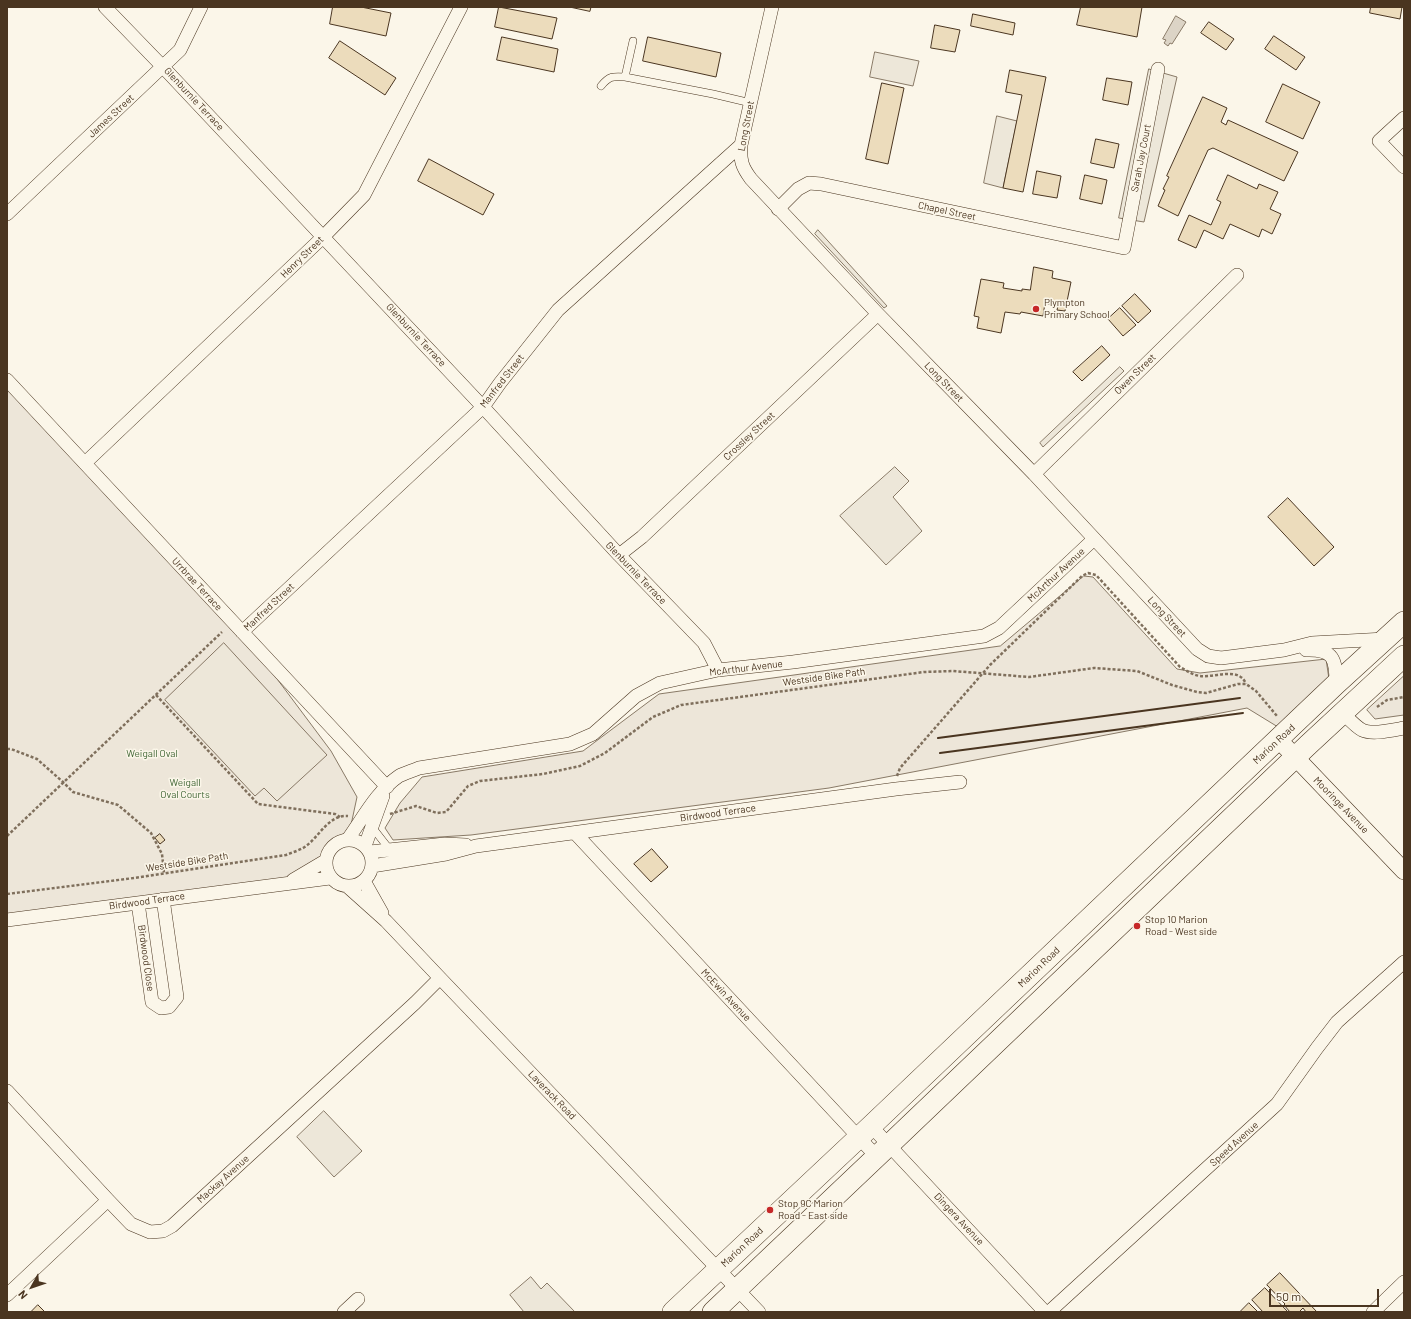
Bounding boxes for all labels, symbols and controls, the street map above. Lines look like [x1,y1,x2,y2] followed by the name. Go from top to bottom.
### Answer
[162,65,226,133] street label: Glenburnie Terrace
[86,92,136,140] street label: James Street
[735,100,757,152] street label: Long Street
[1129,123,1153,193] street label: Sarah Jay Court
[917,199,977,223] street label: Chapel Street
[278,234,326,280] street label: Henry Street
[1044,297,1110,320] place label: Plympton Primary School
[384,301,448,369] street label: Glenburnie Terrace
[1031,304,1041,314] marker: Plympton Primary School
[1112,351,1158,397] street label: Owen Street
[477,352,527,410] street label: Manfred Street
[922,359,966,405] street label: Long Street
[721,409,777,463] street label: Crossley Street
[603,539,669,607] street label: Glenburnie Terrace
[1025,545,1087,605] street label: McArthur Avenue
[169,555,225,613] street label: Urrbrae Terrace
[241,580,297,634] street label: Manfred Street
[1145,594,1189,640] street label: Long Street
[709,658,783,678] street label: McArthur Avenue
[782,665,866,689] street label: Westside Bike Path
[1250,721,1298,767] street label: Marion Road
[126,748,178,760] park label: Weigall Oval
[1311,774,1371,836] street label: Mooringe Avenue
[160,777,210,800] park label: Weigall Oval Courts
[679,802,757,824] street label: Birdwood Terrace
[145,850,229,874] street label: Westside Bike Path
[108,890,186,912] street label: Birdwood Terrace
[1145,914,1217,938] place label: Stop 10 Marion Road - West side
[1132,921,1142,931] marker: Stop 10 Marion Road - West side
[135,924,157,992] street label: Birdwood Close
[1016,944,1062,990] street label: Marion Road
[699,966,753,1024] street label: McEwin Avenue
[526,1068,578,1122] street label: Laverack Road
[1207,1119,1261,1169] street label: Speed Avenue
[195,1153,251,1205] street label: Mackay Avenue
[932,1190,986,1248] street label: Dingera Avenue
[778,1198,848,1222] place label: Stop 9C Marion Road - East side
[765,1205,775,1215] marker: Stop 9C Marion Road - East side
[718,1224,766,1270] street label: Marion Road
[12,1267,52,1307] north arrow
[1271,1281,1381,1307] scale bar
[15,1288,30,1302] text: N
[1276,1289,1301,1303] text: 50 m

